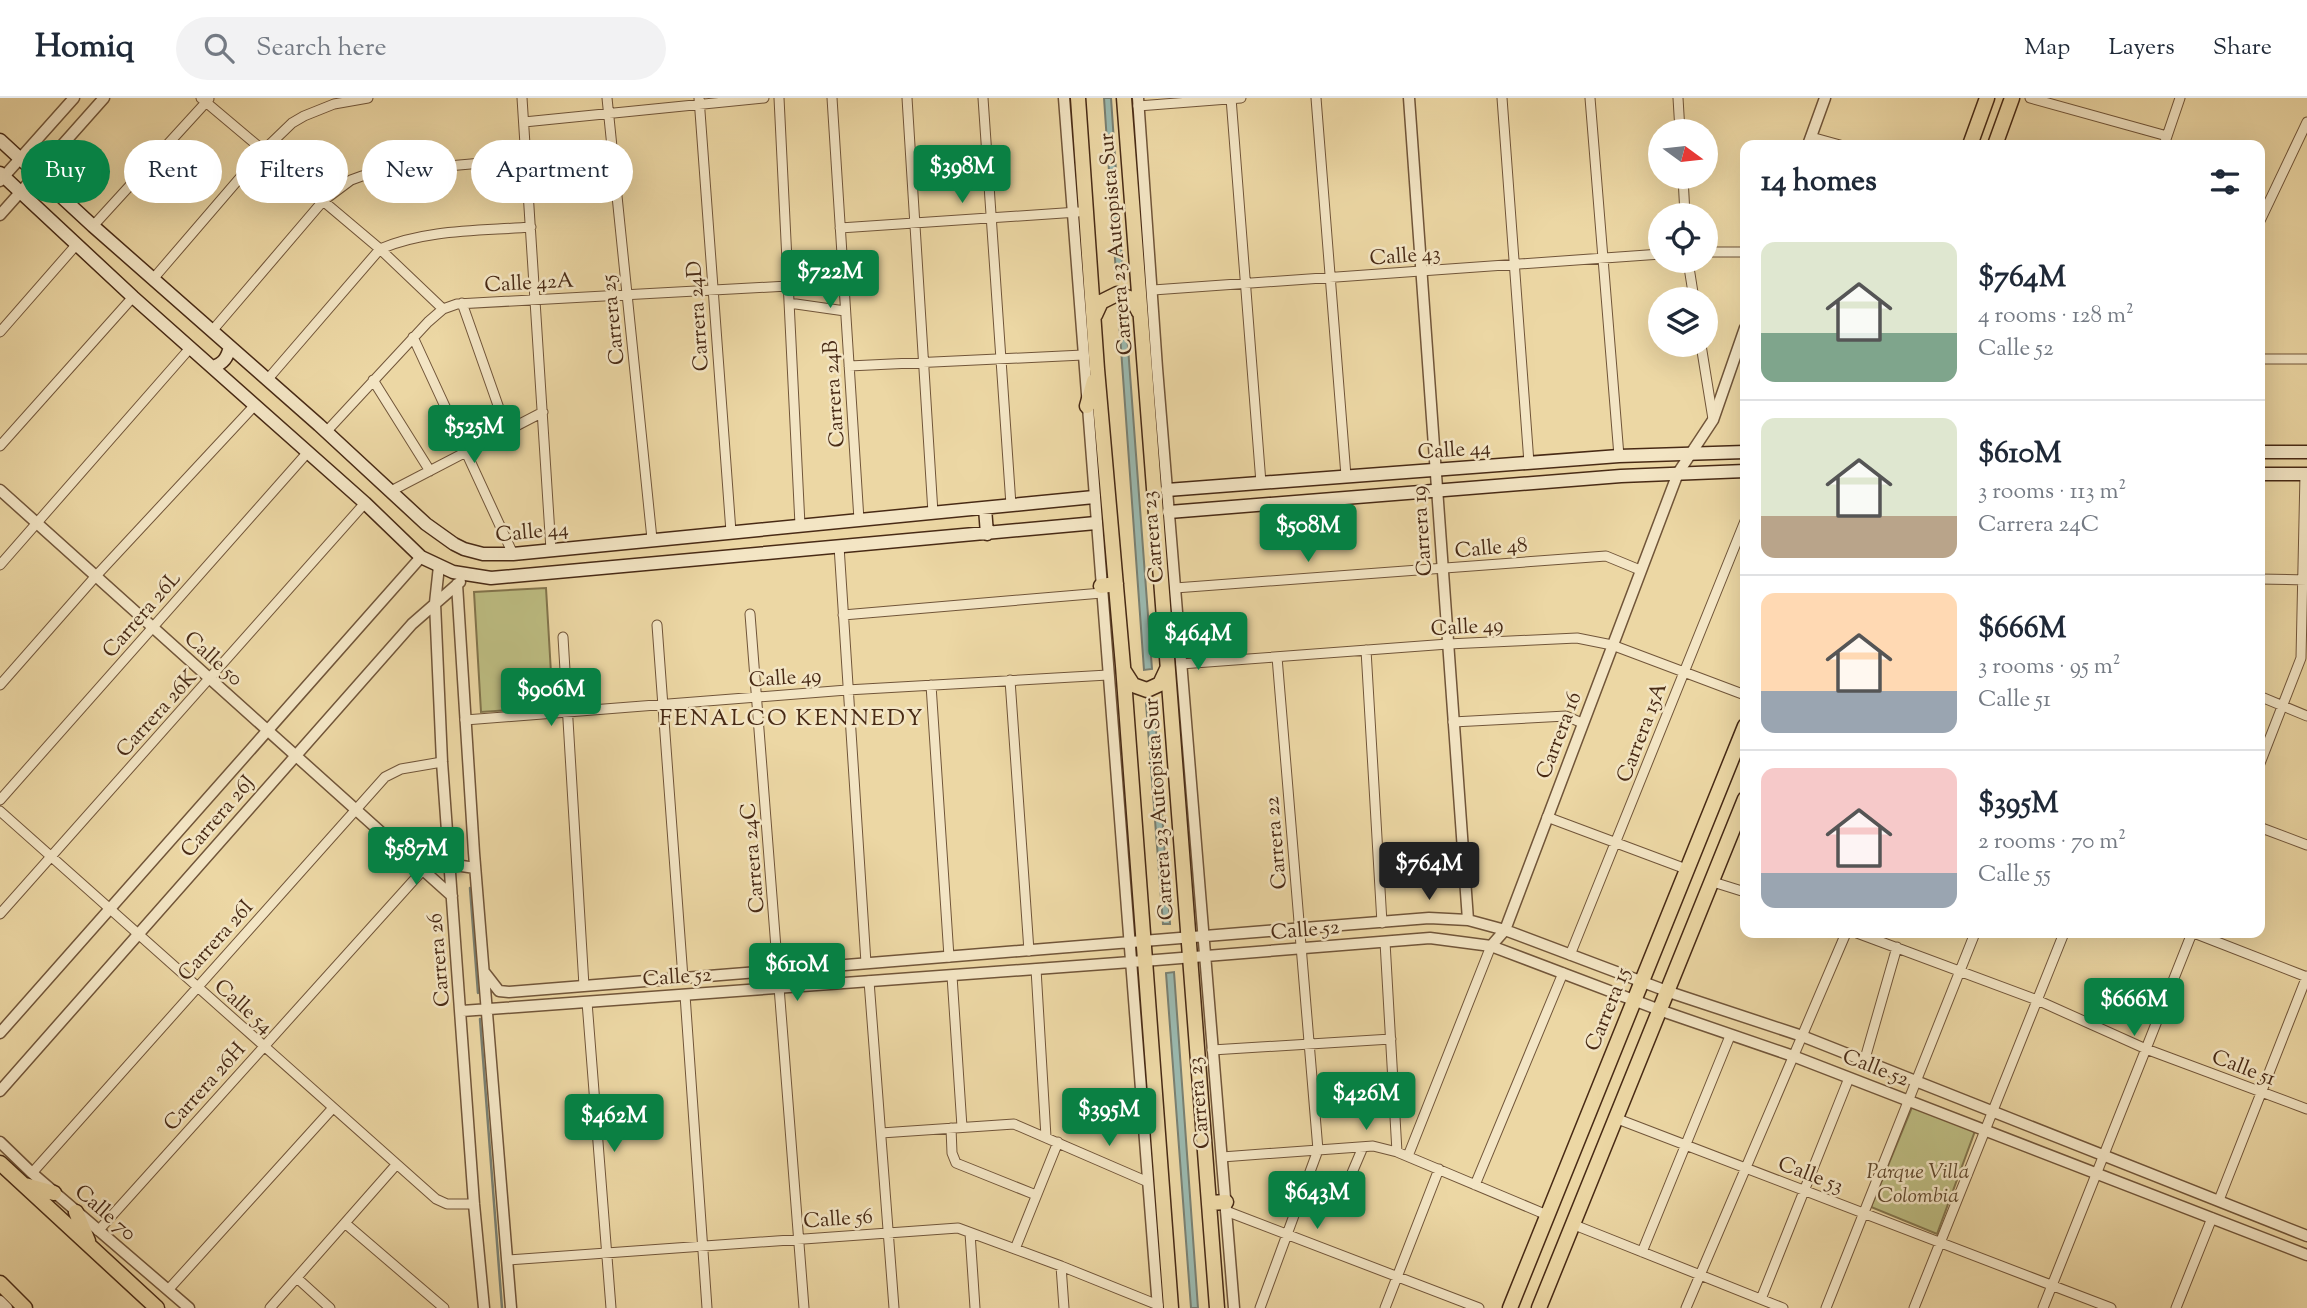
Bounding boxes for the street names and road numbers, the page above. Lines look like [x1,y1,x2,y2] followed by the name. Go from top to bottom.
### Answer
[1092,131,1142,356] street label: Carrera 23 Autopista Sur
[1369,240,1442,274] street label: Calle 43
[680,260,718,372] street label: Carrera 24D
[484,267,575,301] street label: Calle 42A
[594,273,634,366] street label: Carrera 25
[816,339,854,448] street label: Carrera 24B
[1417,433,1492,469] street label: Calle 44
[1405,485,1441,577] street label: Carrera 19
[1135,490,1173,584] street label: Carrera 23
[494,515,570,551] street label: Calle 44
[1453,531,1529,567] street label: Calle 48
[96,565,189,665] street label: Carrera 26L
[1430,611,1504,645] street label: Calle 49
[176,625,249,694] street label: Calle 50
[748,661,822,696] street label: Calle 49
[110,664,205,765] street label: Carrera 26K
[1610,678,1676,787] street label: Carrera 15A
[1530,688,1590,784] street label: Carrera 16
[1137,696,1183,921] street label: Carrera 23 Autopista Sur
[174,770,263,865] street label: Carrera 26J
[1258,795,1296,891] street label: Carrera 22
[734,801,774,914] street label: Carrera 24C
[172,894,261,989] street label: Carrera 26I
[421,912,459,1008] street label: Carrera 26
[1269,913,1341,949] street label: Calle 52
[642,961,713,995] street label: Calle 52
[1578,963,1639,1056] street label: Carrera 15
[207,973,279,1042] street label: Calle 54
[157,1036,254,1138] street label: Carrera 26H
[1838,1042,1913,1095] street label: Calle 52
[2207,1043,2280,1095] street label: Calle 51
[1181,1056,1219,1150] street label: Carrera 23
[1773,1150,1847,1202] street label: Calle 53
[67,1178,142,1249] street label: Calle 70
[802,1203,874,1237] street label: Calle 56

